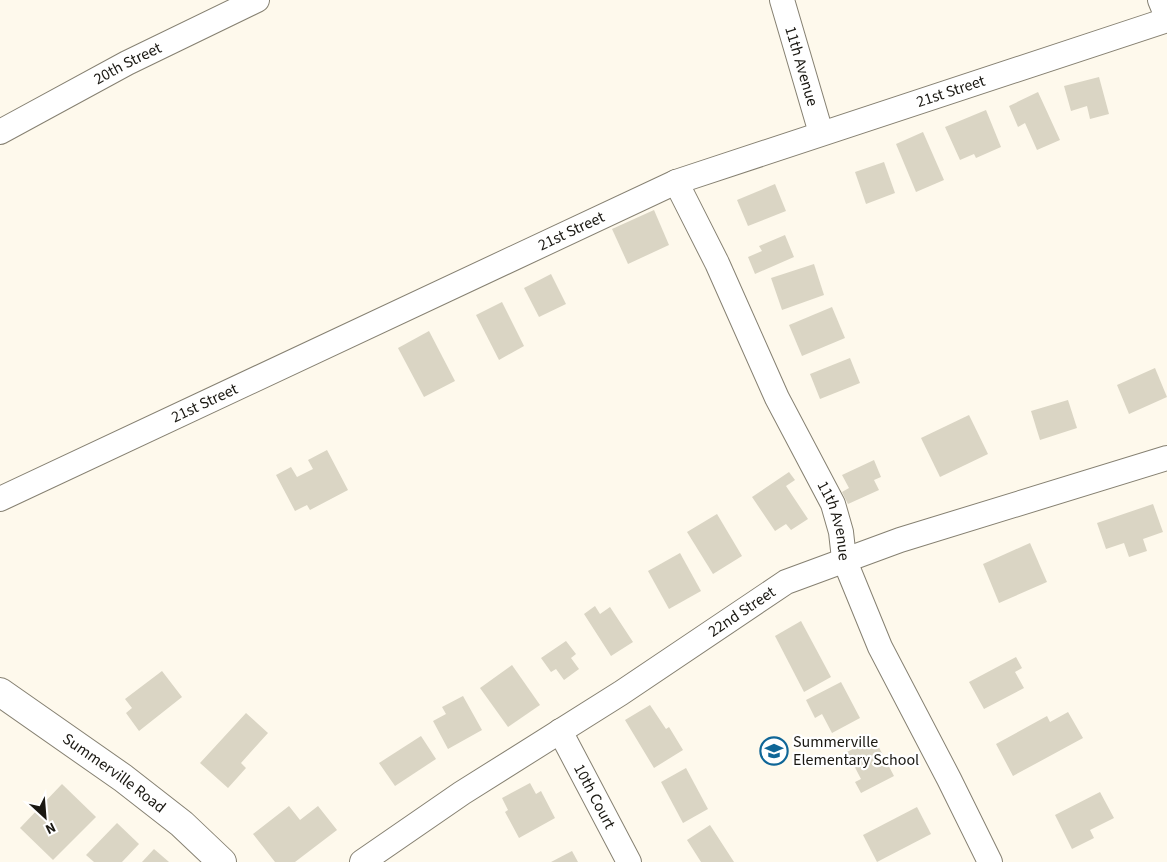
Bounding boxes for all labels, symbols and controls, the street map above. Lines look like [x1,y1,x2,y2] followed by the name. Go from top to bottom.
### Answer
[779,23,824,109] street label: 11th Avenue
[90,37,166,90] street label: 20th Street
[914,70,989,113] street label: 21st Street
[534,206,609,256] street label: 21st Street
[168,378,242,428] street label: 21st Street
[812,477,855,562] street label: 11th Avenue
[704,581,780,642] street label: 22nd Street
[58,728,170,818] street label: Summerville Road
[793,731,919,771] place label: Summerville Elementary School
[759,736,789,766] school or university icon: Summerville Elementary School
[568,760,621,833] street label: 10th Court
[20,792,70,842] north arrow
[42,817,59,839] text: N

